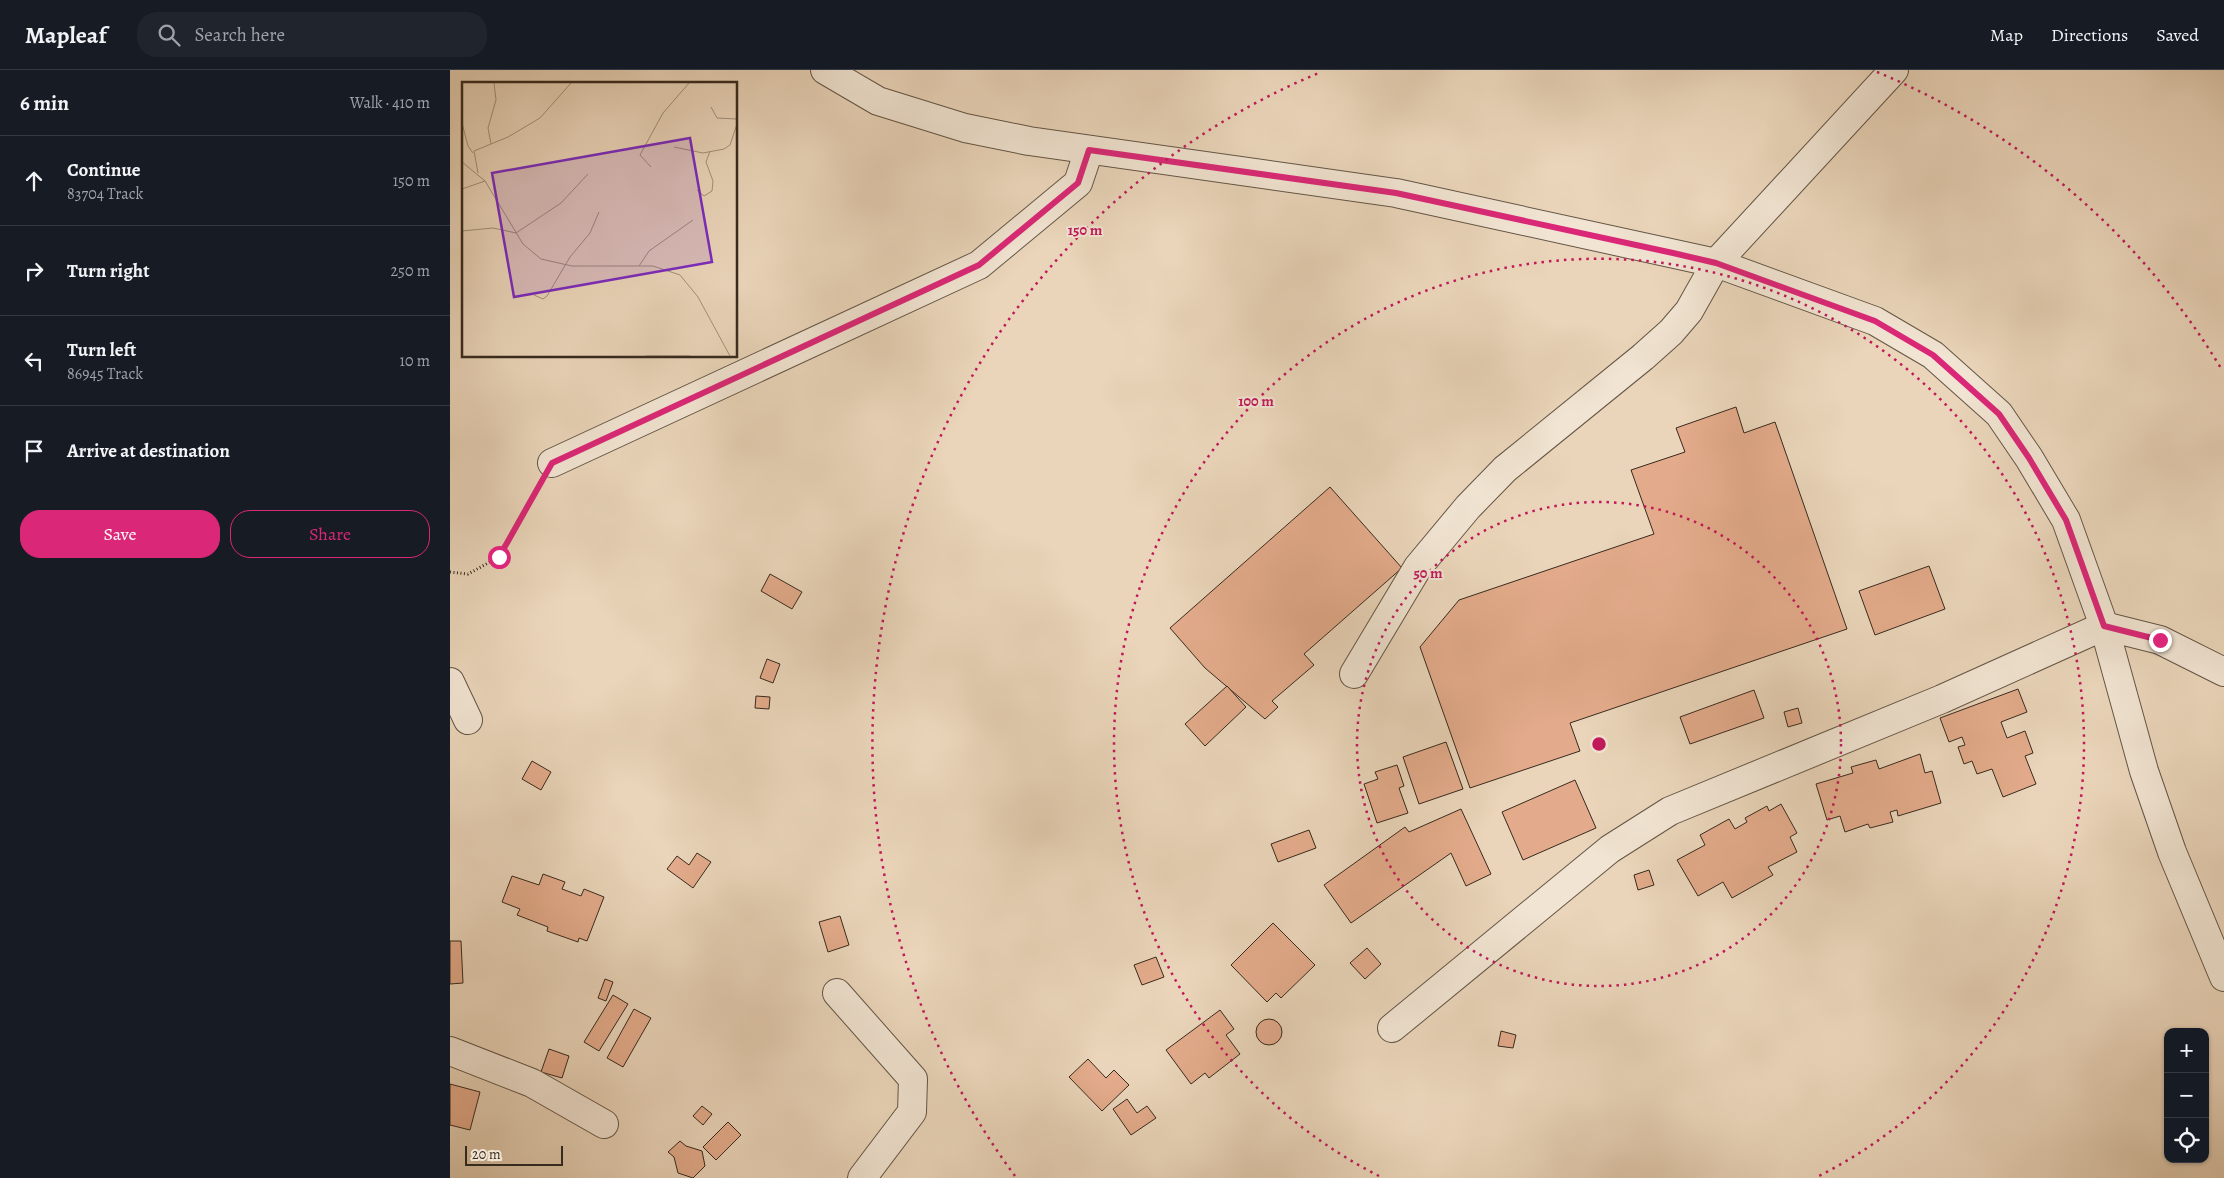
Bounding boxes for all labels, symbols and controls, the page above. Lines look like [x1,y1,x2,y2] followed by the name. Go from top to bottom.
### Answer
[137,12,487,57] search box
[25,19,107,51] text: Mapleaf
[155,21,183,49] icon: search
[195,22,285,48] text: Search here
[1990,23,2023,47] text: Map
[2051,23,2128,47] text: Directions
[2156,23,2199,47] text: Saved
[462,82,738,358] inset map
[20,89,69,117] text: 6 min
[350,92,430,114] text: Walk · 410 m
[67,157,141,183] text: Continue
[20,167,48,195] icon: ahead
[393,170,430,192] text: 150 m
[67,183,144,205] text: 83704 Track
[1068,220,1103,240] text: 150 m
[20,257,48,285] icon: right
[67,258,149,284] text: Turn right
[391,260,430,282] text: 250 m
[67,337,136,363] text: Turn left
[20,347,48,375] icon: left
[400,350,430,372] text: 10 m
[67,363,143,385] text: 86945 Track
[1238,391,1274,411] text: 100 m
[20,437,48,465] icon: arrive
[67,438,230,464] text: Arrive at destination
[20,510,220,558] button: Save
[230,510,430,558] button: Share
[488,546,511,569] route start
[1413,563,1443,583] text: 50 m
[2149,629,2172,652] route end
[1590,735,1608,753] centre of rings
[2164,1028,2209,1163] map controls
[2164,1028,2209,1073] button: +
[2164,1073,2209,1118] button: −
[2164,1118,2209,1163] button: locate
[465,1143,562,1166] scale bar
[472,1145,501,1164] text: 20 m

